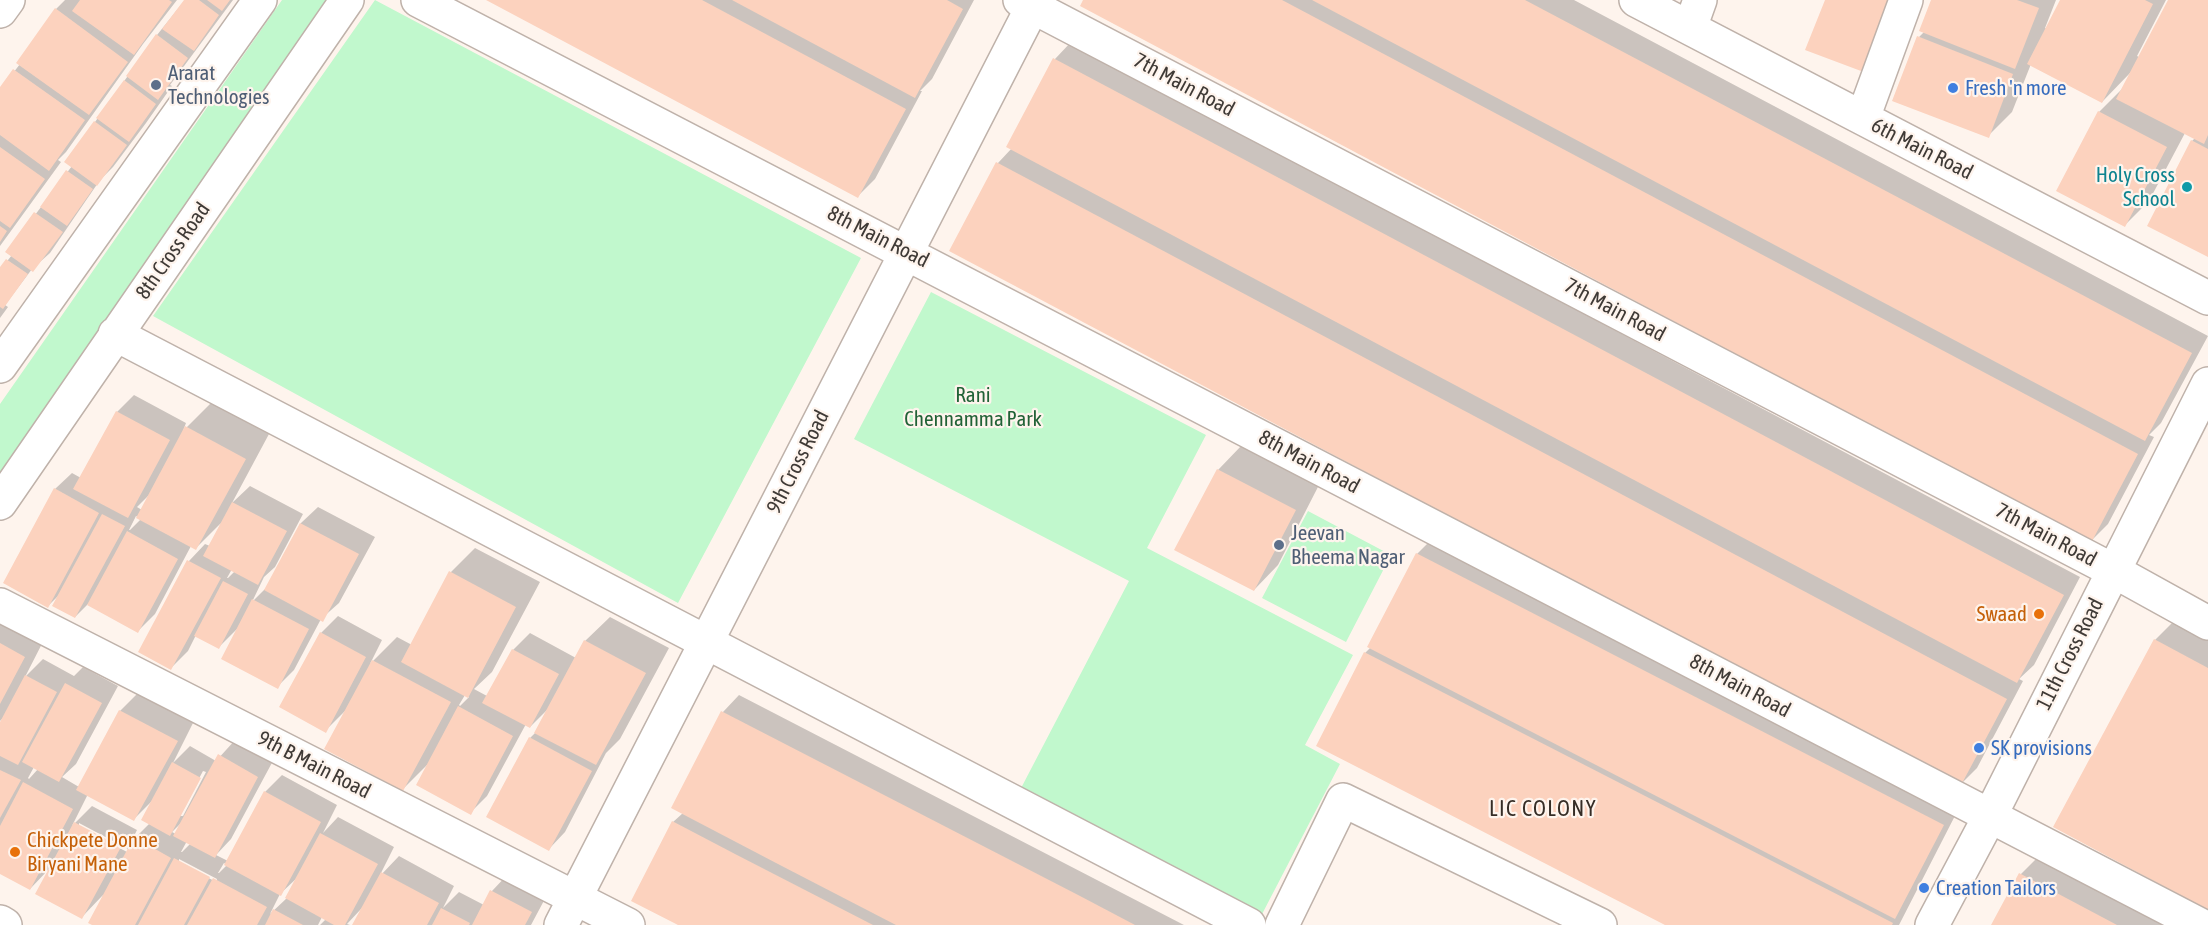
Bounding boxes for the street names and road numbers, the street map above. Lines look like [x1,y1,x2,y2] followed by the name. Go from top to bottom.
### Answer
[1129,48,1239,122] street label: 7th Main Road
[1867,113,1977,185] street label: 6th Main Road
[130,198,216,304] street label: 8th Cross Road
[823,201,933,273] street label: 8th Main Road
[1560,273,1670,347] street label: 7th Main Road
[761,406,835,518] street label: 9th Cross Road
[1254,425,1364,499] street label: 8th Main Road
[1991,498,2101,572] street label: 7th Main Road
[2031,594,2109,714] street label: 11th Cross Road
[1685,649,1795,723] street label: 8th Main Road
[253,726,375,804] street label: 9th B Main Road

